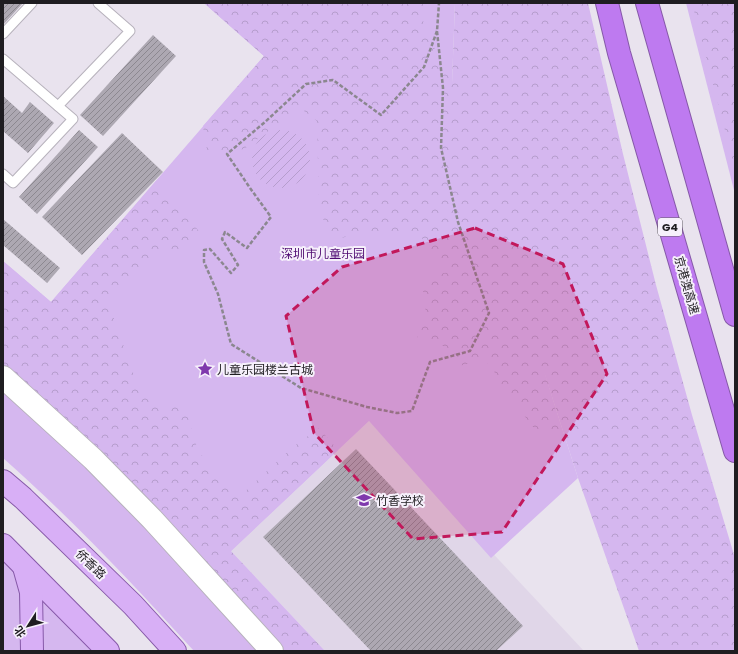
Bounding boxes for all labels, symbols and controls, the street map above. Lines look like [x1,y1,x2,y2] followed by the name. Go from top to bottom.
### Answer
[658,218,682,236] road number: G4
[281,245,365,262] park label: 深圳市儿童乐园
[671,254,703,316] street label: 京港澳高速
[196,360,214,378] place icon: 儿童乐园楼兰古城
[217,361,313,378] place label: 儿童乐园楼兰古城
[355,491,373,509] school or university icon: 竹香学校
[376,492,424,509] place label: 竹香学校
[72,545,110,583] street label: 侨香路
[8,606,48,646] north arrow
[10,623,30,641] text: 北

